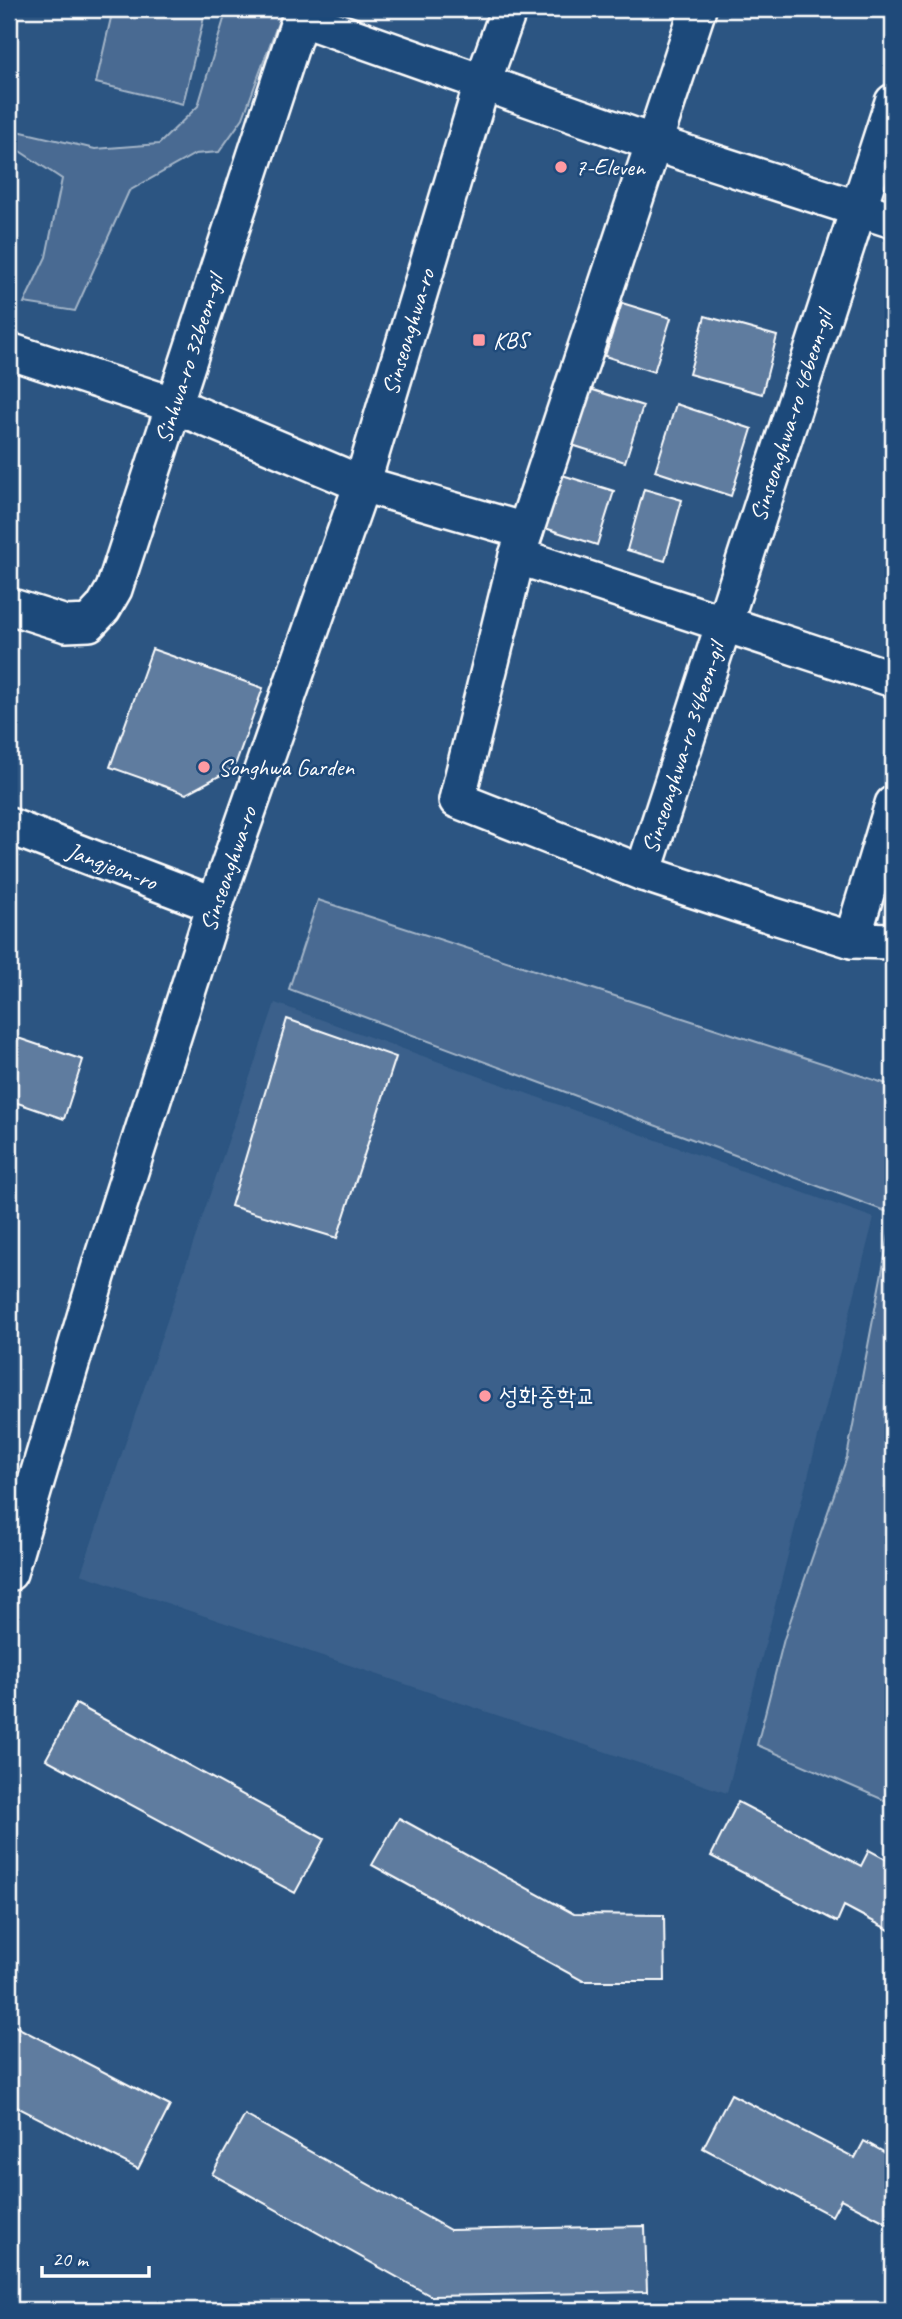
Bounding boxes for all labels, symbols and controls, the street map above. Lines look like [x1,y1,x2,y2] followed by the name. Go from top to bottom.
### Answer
[575,152,646,182] place label: 7-Eleven
[553,159,569,175] marker: 7-Eleven
[375,264,442,399] street label: Sinseonghwa-ro
[148,267,232,447] street label: Sinhwa-ro 32beon-gil
[743,303,840,525] street label: Sinseonghwa-ro 46beon-gil
[493,325,532,355] place label: KBS
[471,332,487,348] marker: KBS
[635,635,732,857] street label: Sinseonghwa-ro 34beon-gil
[218,752,355,782] place label: Songhwa Garden
[196,759,212,775] marker: Songhwa Garden
[193,801,264,935] street label: Sinseonghwa-ro
[62,835,163,897] street label: Jangjeon-ro
[499,1381,596,1411] place label: 성화중학교
[477,1388,493,1404] marker: 성화중학교
[42,2235,149,2279] scale bar
[52,2246,90,2272] text: 20 m

